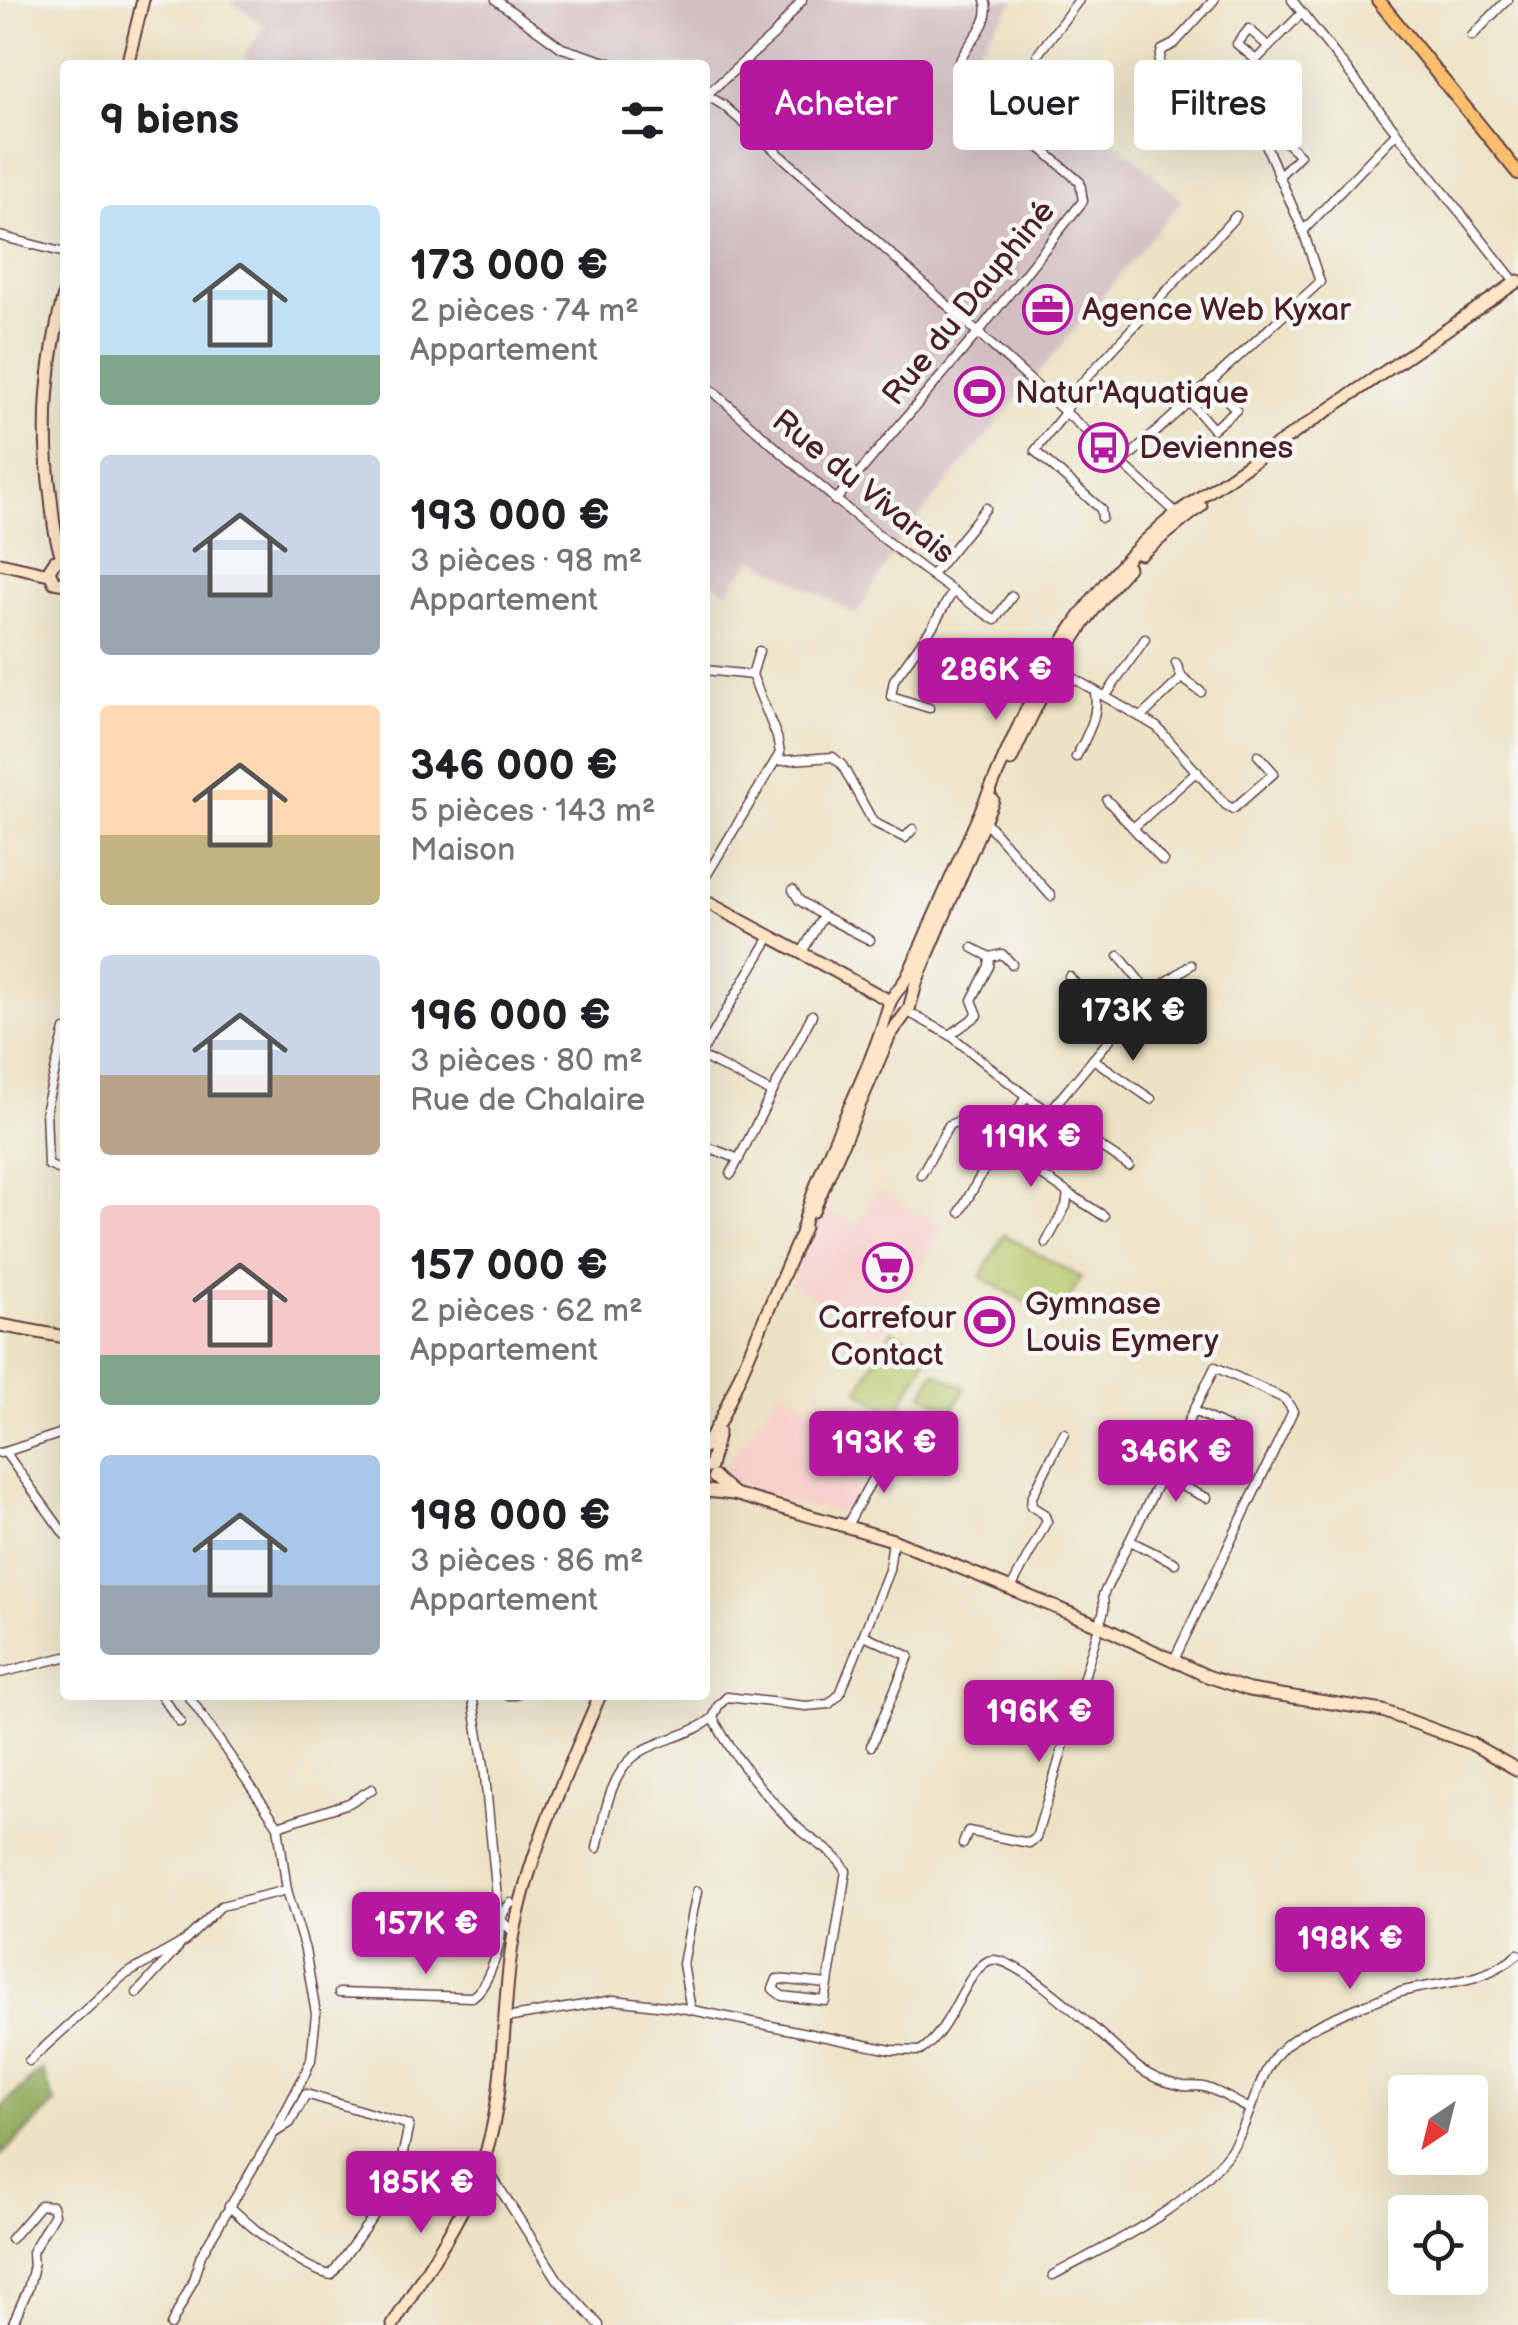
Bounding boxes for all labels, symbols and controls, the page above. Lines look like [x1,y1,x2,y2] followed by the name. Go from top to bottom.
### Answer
[740,60,933,150] chip: Acheter
[953,60,1114,150] chip: Louer
[1134,60,1302,150] chip: Filtres
[615,93,670,148] icon: filters
[100,95,239,146] text: 9 biens
[874,192,1064,413] street label: Rue du Dauphiné
[410,241,608,292] text: 173 000 €
[180,245,300,365] icon: home
[1021,283,1073,335] office icon: Agence Web Kyxar
[1082,291,1351,330] place label: Agence Web Kyxar
[410,292,639,331] text: 2 pièces · 74 m²
[410,331,598,370] text: Appartement
[954,366,1006,418] sports icon: Natur'Aquatique
[1015,374,1249,413] place label: Natur'Aquatique
[764,402,962,573] street label: Rue du Vivarais
[1078,421,1130,473] bus stop icon: Deviennes
[1139,429,1294,468] place label: Deviennes
[410,491,610,542] text: 193 000 €
[180,495,300,615] icon: home
[410,542,642,581] text: 3 pièces · 98 m²
[410,581,598,620] text: Appartement
[915,638,1077,723] pin: 286K €
[940,651,1052,690] text: 286K €
[410,741,618,792] text: 346 000 €
[180,745,300,865] icon: home
[410,792,656,831] text: 5 pièces · 143 m²
[410,831,515,870] text: Maison
[1052,979,1214,1064] pin: 173K €
[410,991,611,1042] text: 196 000 €
[1081,992,1185,1031] text: 173K €
[180,995,300,1115] icon: home
[410,1042,643,1081] text: 3 pièces · 80 m²
[410,1081,645,1120] text: Rue de Chalaire
[950,1105,1112,1190] pin: 119K €
[981,1118,1081,1157] text: 119K €
[410,1241,608,1292] text: 157 000 €
[861,1241,913,1293] supermarket icon: Carrefour Contact
[180,1245,300,1365] icon: home
[1025,1285,1219,1361] place label: Gymnase Louis Eymery
[410,1292,643,1331] text: 2 pièces · 62 m²
[964,1295,1016,1347] sports icon: Gymnase Louis Eymery
[818,1299,957,1375] place label: Carrefour Contact
[410,1331,598,1370] text: Appartement
[803,1411,965,1496] pin: 193K €
[1095,1420,1257,1505] pin: 346K €
[831,1424,937,1463] text: 193K €
[1120,1433,1232,1472] text: 346K €
[410,1491,610,1542] text: 198 000 €
[180,1495,300,1615] icon: home
[410,1542,643,1581] text: 3 pièces · 86 m²
[410,1581,598,1620] text: Appartement
[958,1680,1120,1765] pin: 196K €
[986,1693,1092,1732] text: 196K €
[345,1892,507,1977] pin: 157K €
[374,1905,478,1944] text: 157K €
[1269,1907,1431,1992] pin: 198K €
[1297,1920,1403,1959] text: 198K €
[1388,2075,1488,2175] north arrow
[1388,2075,1488,2295] map controls
[340,2151,502,2236] pin: 185K €
[368,2164,474,2203] text: 185K €
[1388,2195,1488,2295] button: locate

